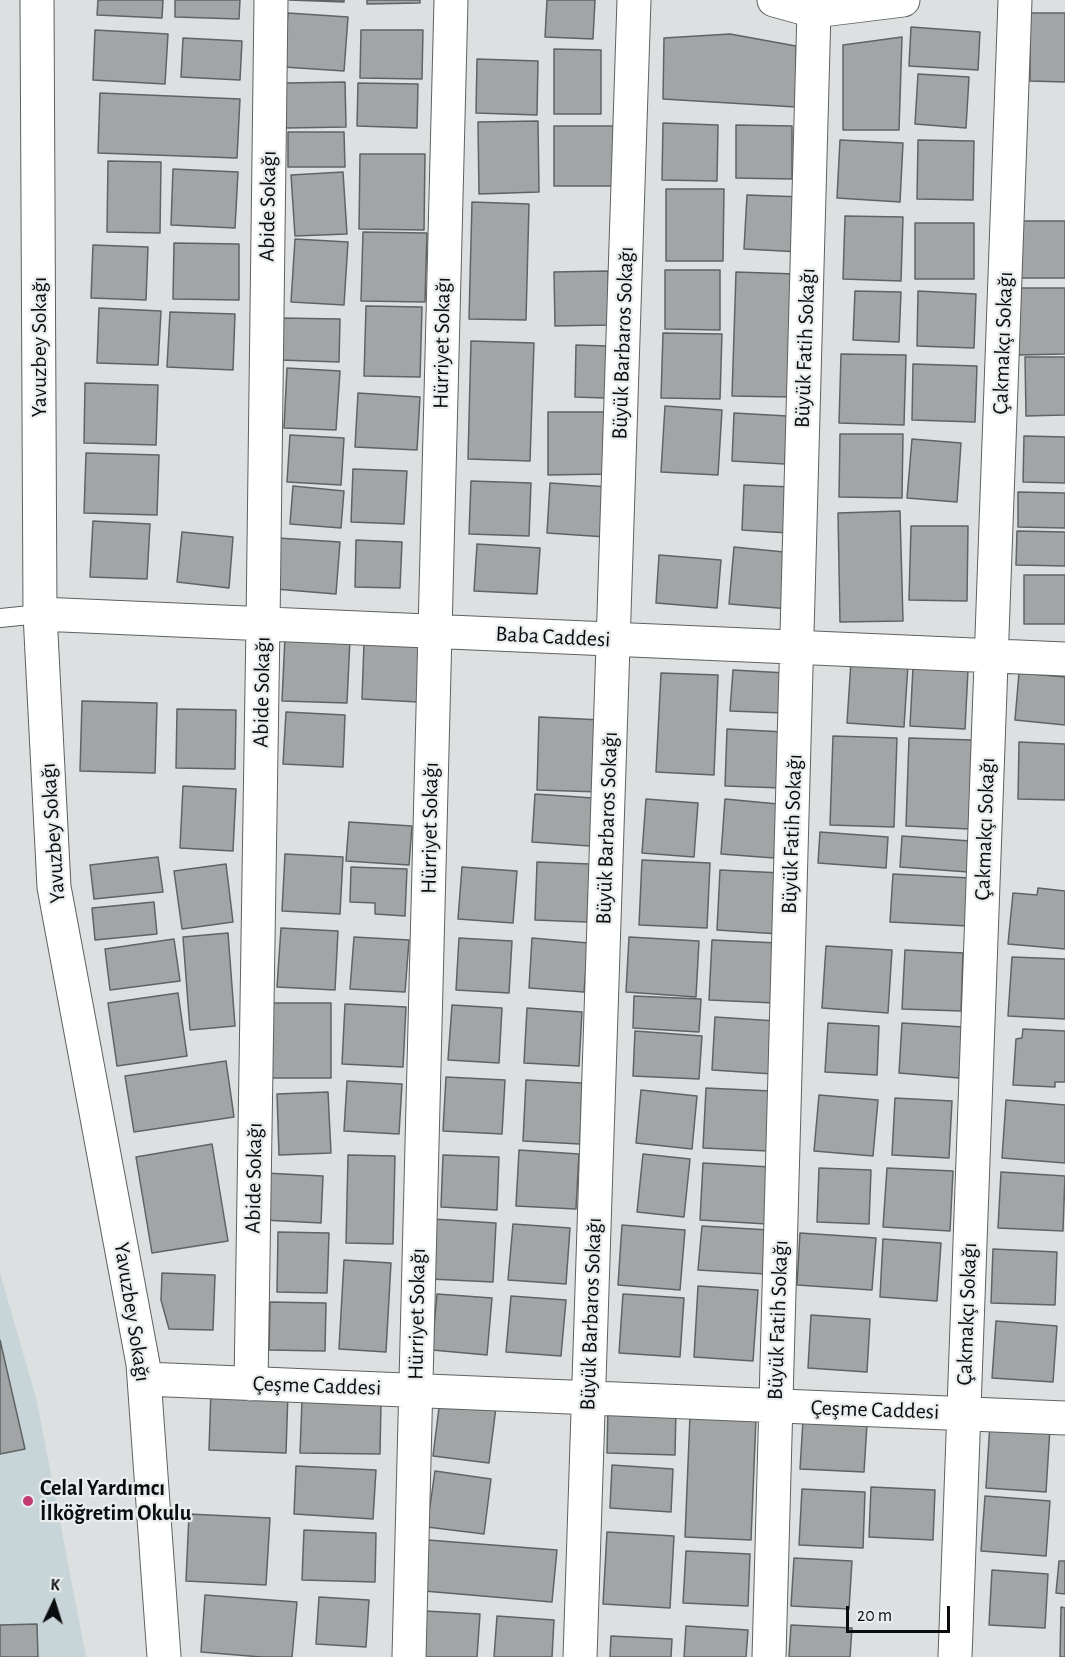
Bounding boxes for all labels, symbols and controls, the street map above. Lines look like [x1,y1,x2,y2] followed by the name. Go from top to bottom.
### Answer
[254,150,282,262] street label: Abide Sokağı
[606,246,640,440] street label: Büyük Barbaros Sokağı
[789,268,821,428] street label: Büyük Fatih Sokağı
[987,271,1019,415] street label: Çakmakçı Sokağı
[26,277,52,417] street label: Yavuzbey Sokağı
[428,277,456,409] street label: Hürriyet Sokağı
[495,621,611,653] street label: Baba Caddesi
[248,636,276,748] street label: Abide Sokağı
[590,731,624,925] street label: Büyük Barbaros Sokağı
[776,754,808,914] street label: Büyük Fatih Sokağı
[969,757,1001,901] street label: Çakmakçı Sokağı
[35,762,71,904] street label: Yavuzbey Sokağı
[416,762,444,894] street label: Hürriyet Sokağı
[240,1122,268,1234] street label: Abide Sokağı
[574,1217,608,1411] street label: Büyük Barbaros Sokağı
[108,1240,156,1384] street label: Yavuzbey Sokağı
[762,1240,794,1400] street label: Büyük Fatih Sokağı
[951,1242,983,1386] street label: Çakmakçı Sokağı
[403,1248,431,1380] street label: Hürriyet Sokağı
[252,1371,382,1401] street label: Çeşme Caddesi
[810,1395,940,1425] street label: Çeşme Caddesi
[40,1475,191,1526] place label: Celal Yardımcı İlköğretim Okulu
[21,1494,35,1508] marker: Celal Yardımcı İlköğretim Okulu
[24,1573,84,1633] north arrow
[50,1577,60,1593] text: K
[849,1594,952,1632] scale bar
[857,1607,892,1625] text: 20 m

